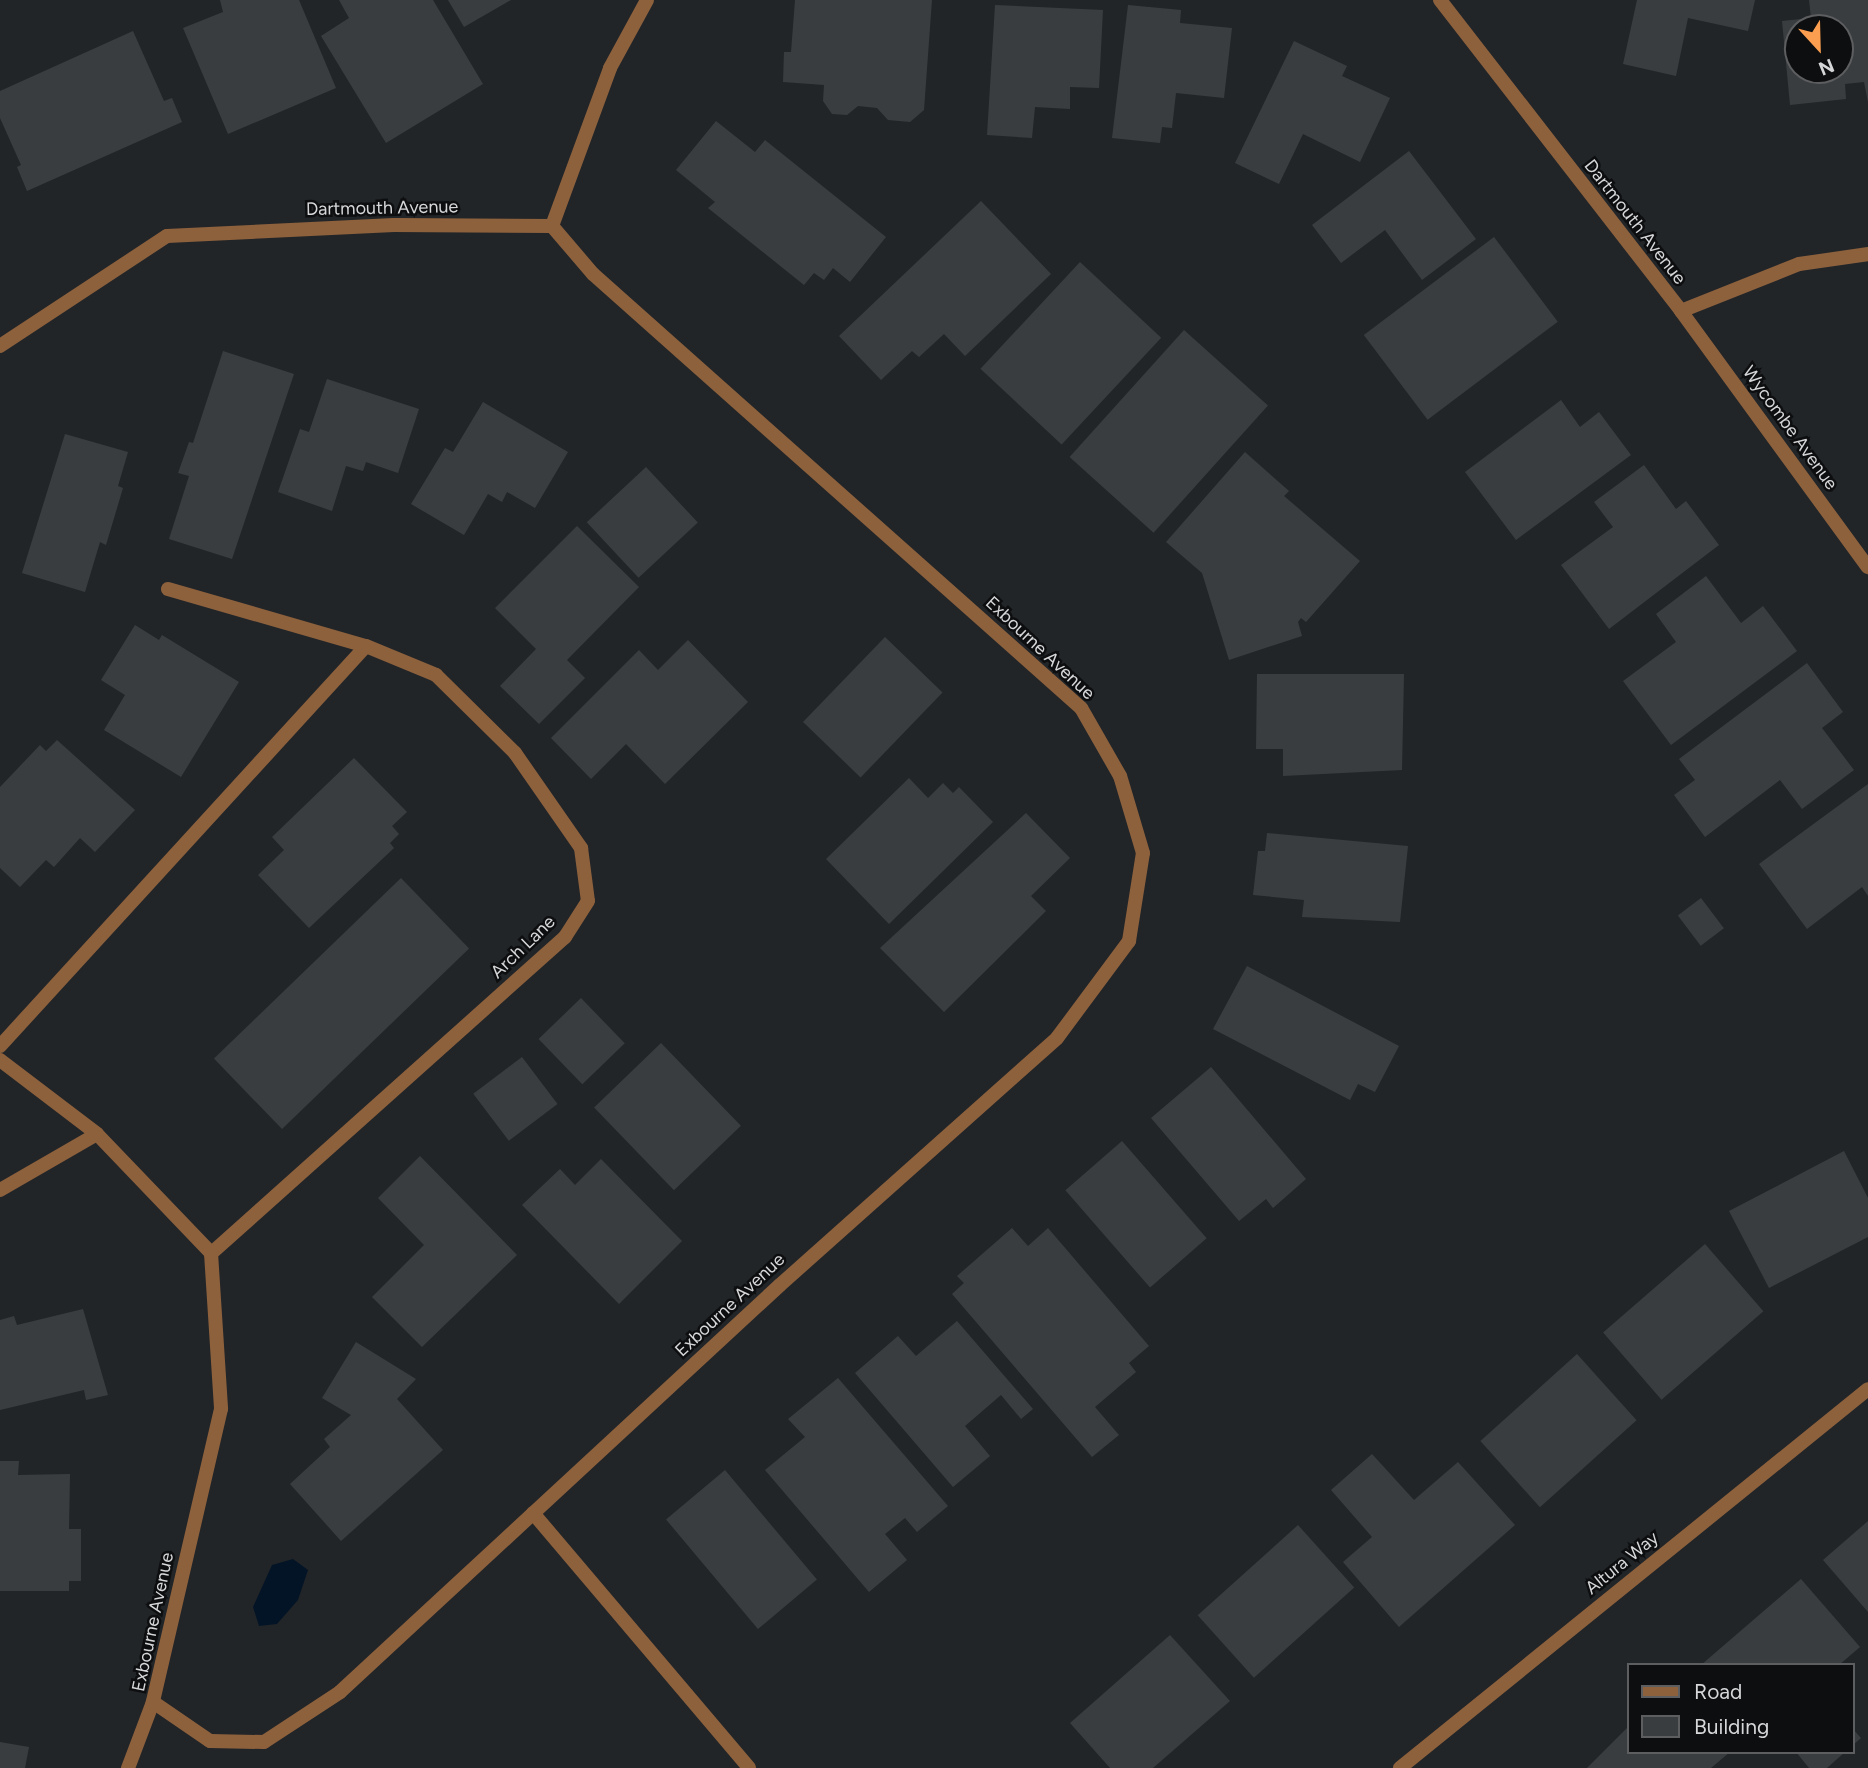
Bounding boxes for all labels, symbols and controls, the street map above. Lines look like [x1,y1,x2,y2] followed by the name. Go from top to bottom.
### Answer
[1784,14,1854,84] north arrow
[1815,54,1837,80] text: N
[1580,155,1690,289] street label: Dartmouth Avenue
[306,196,458,220] street label: Dartmouth Avenue
[1738,362,1842,494] street label: Wycombe Avenue
[981,592,1099,704] street label: Exbourne Avenue
[486,911,560,983] street label: Arch Lane
[671,1249,789,1361] street label: Exbourne Avenue
[1581,1527,1663,1599] street label: Altura Way
[128,1551,178,1693] street label: Exbourne Avenue
[1626,1663,1854,1754] legend
[1694,1679,1742,1704] text: Road
[1694,1714,1769,1739] text: Building

